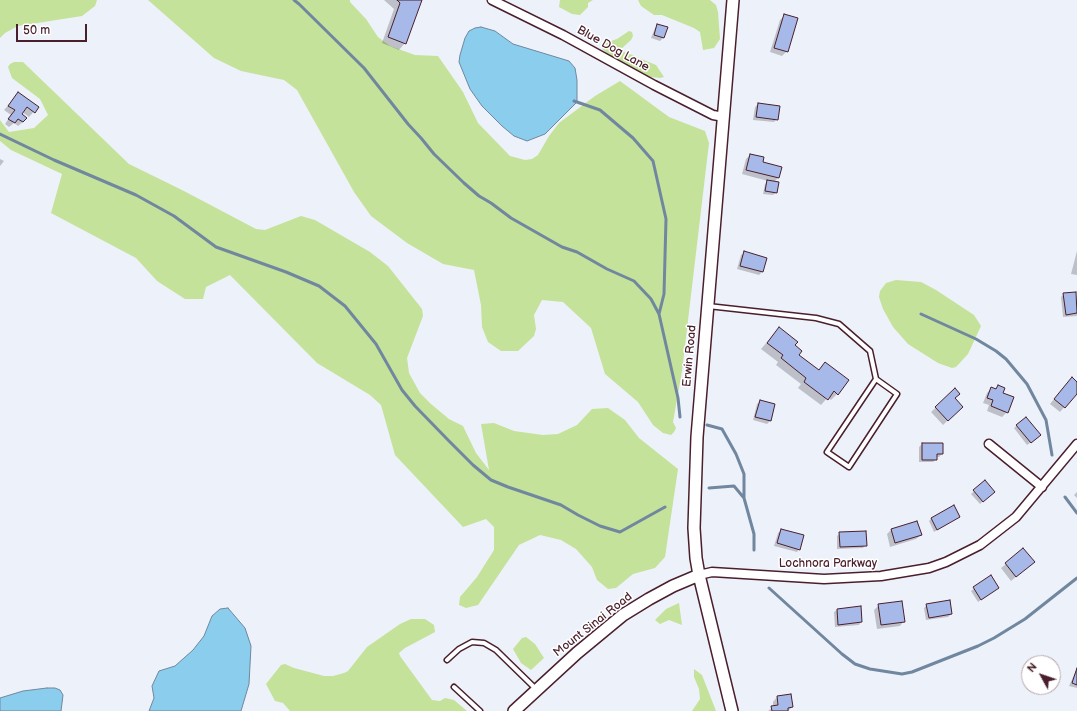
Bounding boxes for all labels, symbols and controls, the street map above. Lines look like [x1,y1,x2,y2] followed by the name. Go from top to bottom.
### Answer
[18,16,89,42] scale bar
[23,23,50,38] text: 50 m
[574,23,652,75] street label: Blue Dog Lane
[680,324,700,388] street label: Erwin Road
[779,557,877,571] street label: Lochnora Parkway
[551,590,635,660] street label: Mount Sinai Road
[1021,655,1061,695] north arrow
[1025,660,1040,675] text: N

